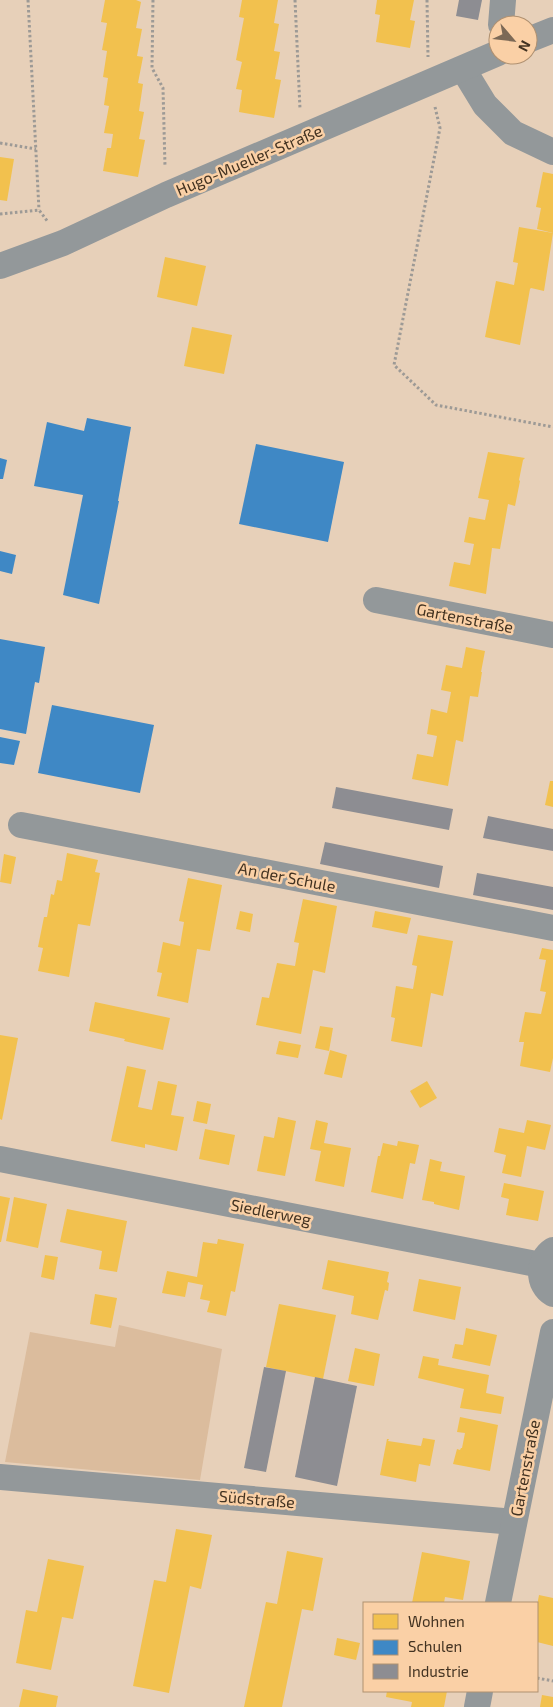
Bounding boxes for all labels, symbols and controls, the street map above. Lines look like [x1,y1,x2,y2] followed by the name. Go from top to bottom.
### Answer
[488,15,538,65] north arrow
[515,38,535,55] text: N
[173,120,325,199] street label: Hugo-Mueller-Straße
[415,599,515,636] street label: Gartenstraße
[237,858,337,895] street label: An der Schule
[229,1194,313,1229] street label: Siedlerweg
[506,1418,543,1518] street label: Gartenstraße
[218,1486,296,1511] street label: Südstraße
[363,1602,538,1692] legend
[408,1612,465,1630] text: Wohnen
[408,1637,462,1655] text: Schulen
[408,1662,469,1680] text: Industrie

